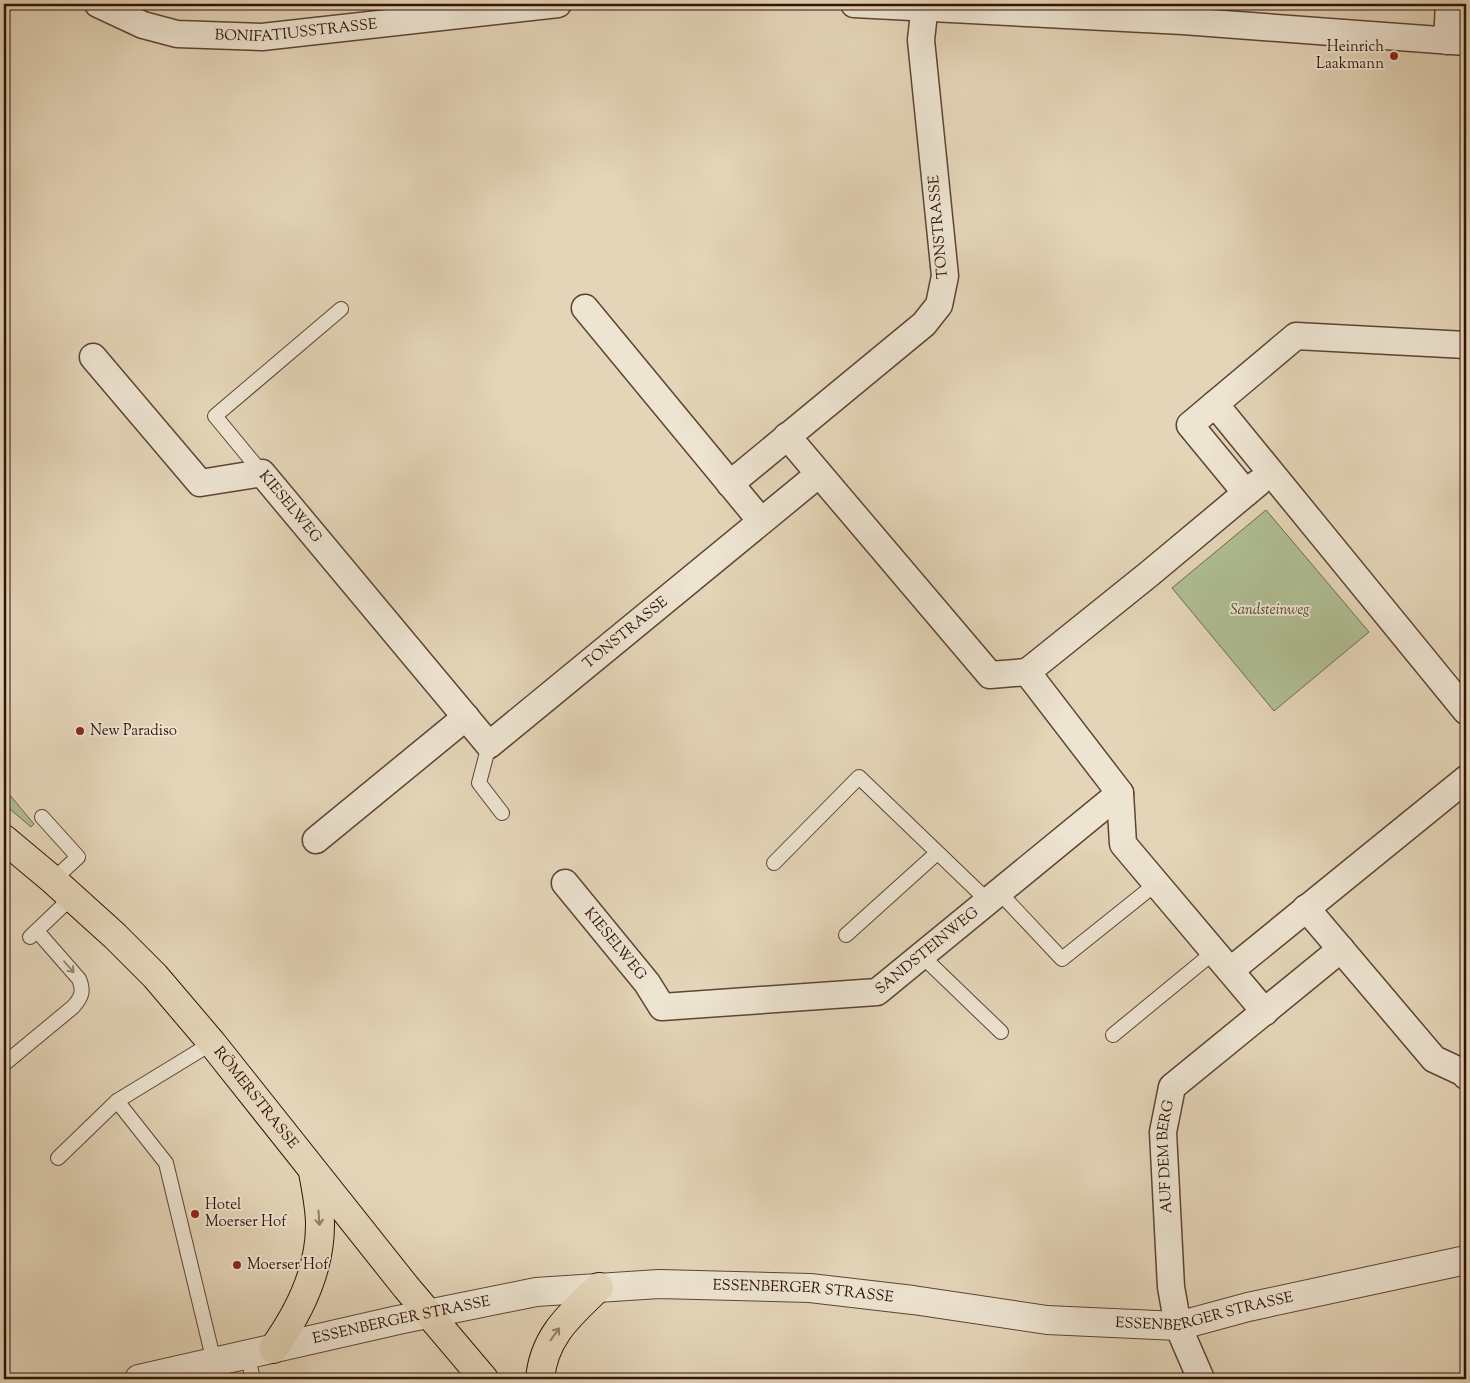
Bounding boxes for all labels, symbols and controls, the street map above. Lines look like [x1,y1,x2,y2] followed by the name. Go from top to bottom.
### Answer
[214,14,378,48] street label: BONIFATIUSSTRASSE
[1316,37,1384,75] place label: Heinrich Laakmann
[1388,50,1400,62] marker: Heinrich Laakmann
[924,174,954,280] street label: TONSTRASSE
[254,466,326,547] street label: KIESELWEG
[579,592,672,674] street label: TONSTRASSE
[1230,600,1310,621] park label: Sandsteinweg
[90,721,177,742] place label: New Paradiso
[74,725,86,737] marker: New Paradiso
[871,902,983,1000] street label: SANDSTEINWEG
[579,903,651,985] street label: KIESELWEG
[63,961,75,974] one-way arrow
[208,1042,303,1153] street label: RÖMERSTRASSE
[1152,1098,1180,1214] street label: AUF DEM BERG
[205,1195,287,1233] place label: Hotel Moerser Hof
[189,1208,201,1220] marker: Hotel Moerser Hof
[315,1210,324,1226] one-way arrow
[247,1255,329,1276] place label: Moerser Hof
[231,1259,243,1271] marker: Moerser Hof
[712,1275,895,1308] street label: ESSENBERGER STRASSE
[1115,1287,1295,1337] street label: ESSENBERGER STRASSE
[311,1291,492,1350] street label: ESSENBERGER STRASSE
[550,1328,561,1341] one-way arrow

